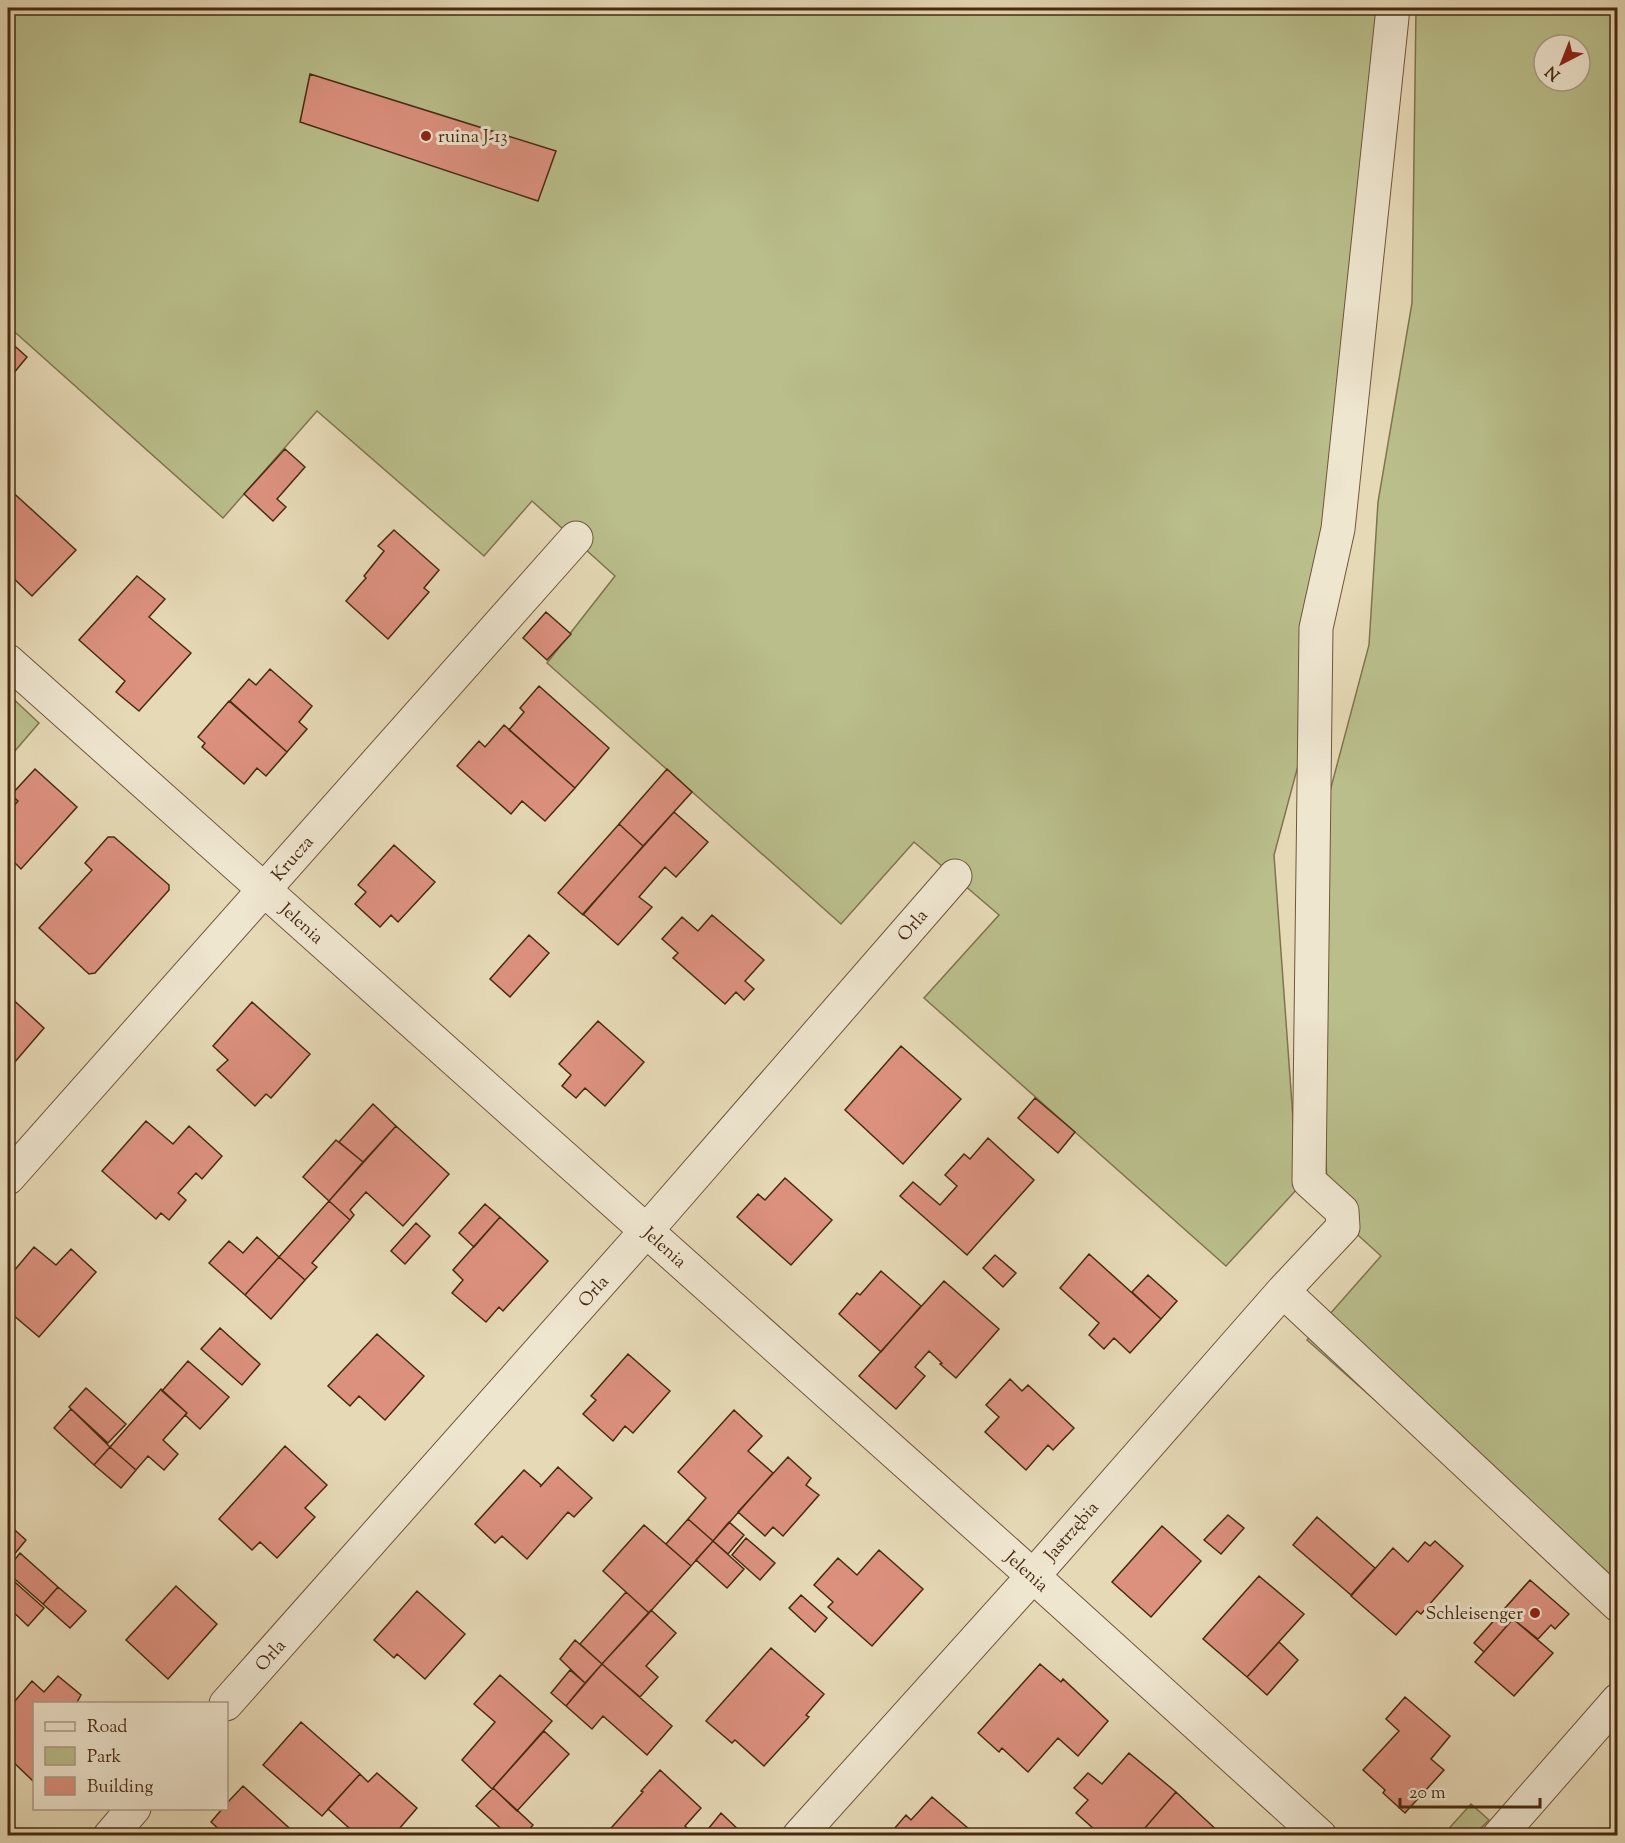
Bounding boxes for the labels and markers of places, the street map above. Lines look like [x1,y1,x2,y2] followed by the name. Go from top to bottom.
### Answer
[438,125,508,151] place label: ruina J-13
[419,129,433,143] marker: ruina J-13
[1426,1602,1523,1628] place label: Schleisenger
[1528,1606,1542,1620] marker: Schleisenger

